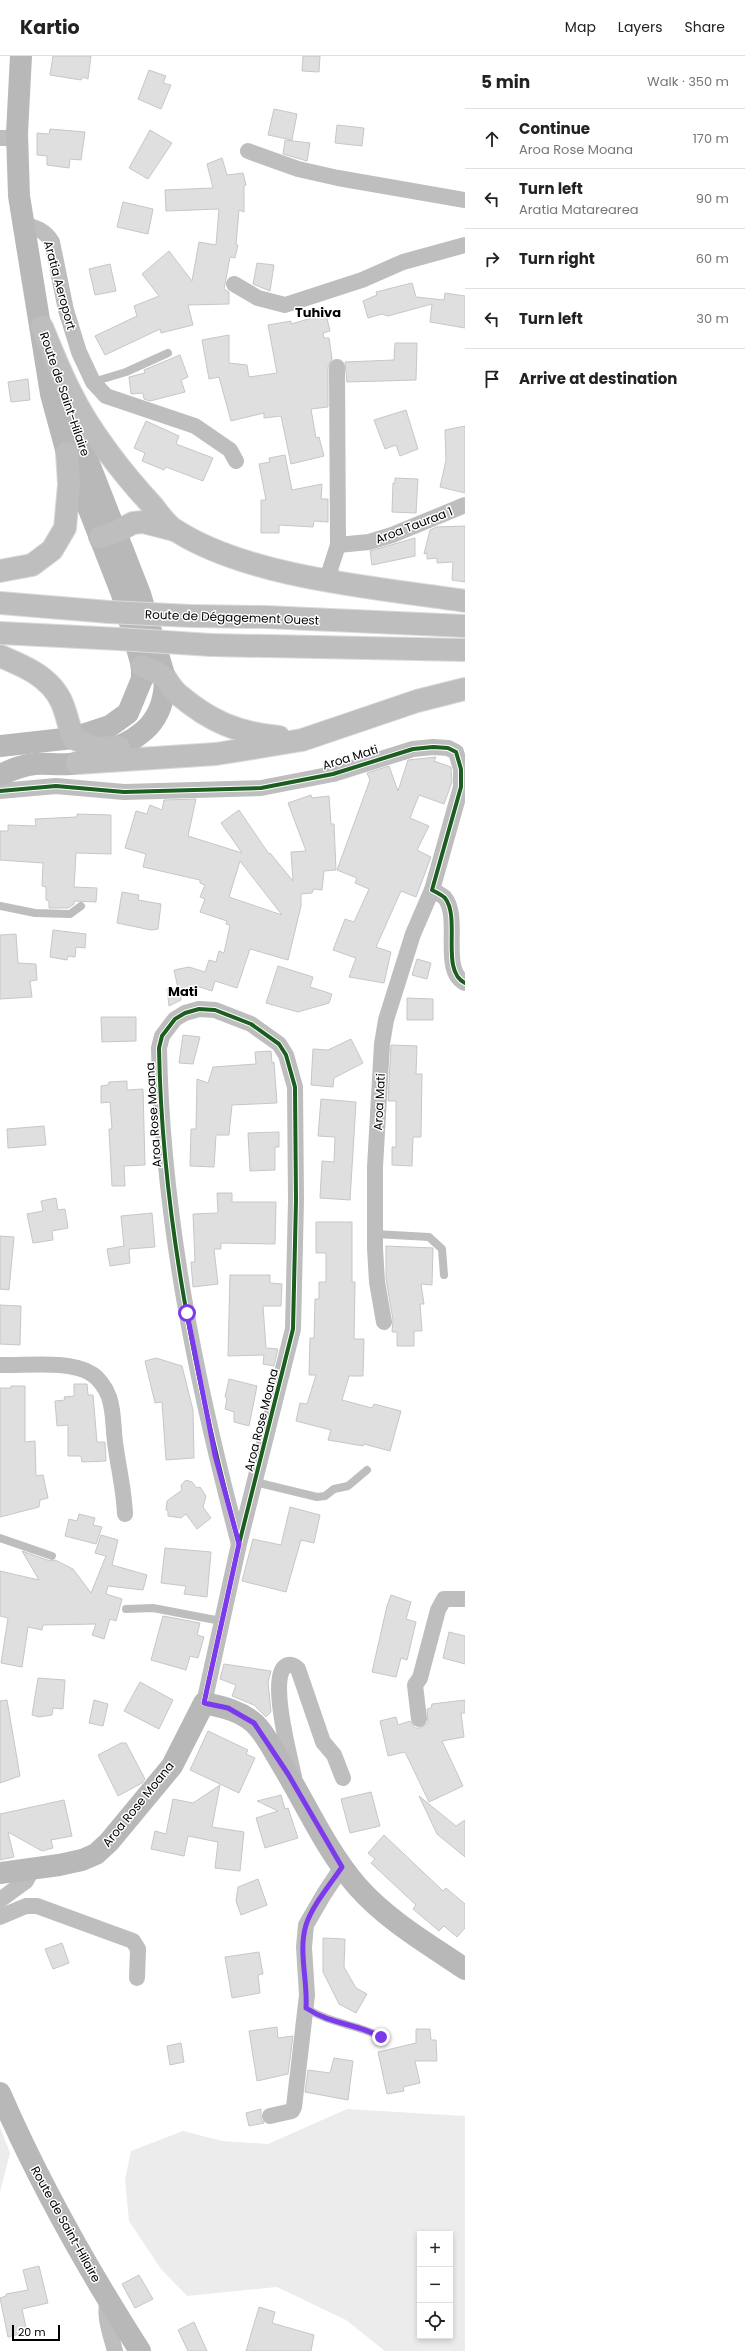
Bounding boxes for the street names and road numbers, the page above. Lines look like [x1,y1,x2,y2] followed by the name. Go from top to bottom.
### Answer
[40,239,80,331] street label: Aratia Aeroport
[36,330,94,458] street label: Route de Saint-Hilaire
[373,502,455,548] street label: Aroa Tauraa 1
[145,605,319,629] street label: Route de Dégagement Ouest
[320,740,380,774] street label: Aroa Mati
[141,1062,165,1168] street label: Aroa Rose Moana
[369,1073,389,1131] street label: Aroa Mati
[240,1367,282,1473] street label: Aroa Rose Moana
[98,1758,178,1850] street label: Aroa Rose Moana
[27,2163,105,2285] street label: Route de Saint-Hilaire

